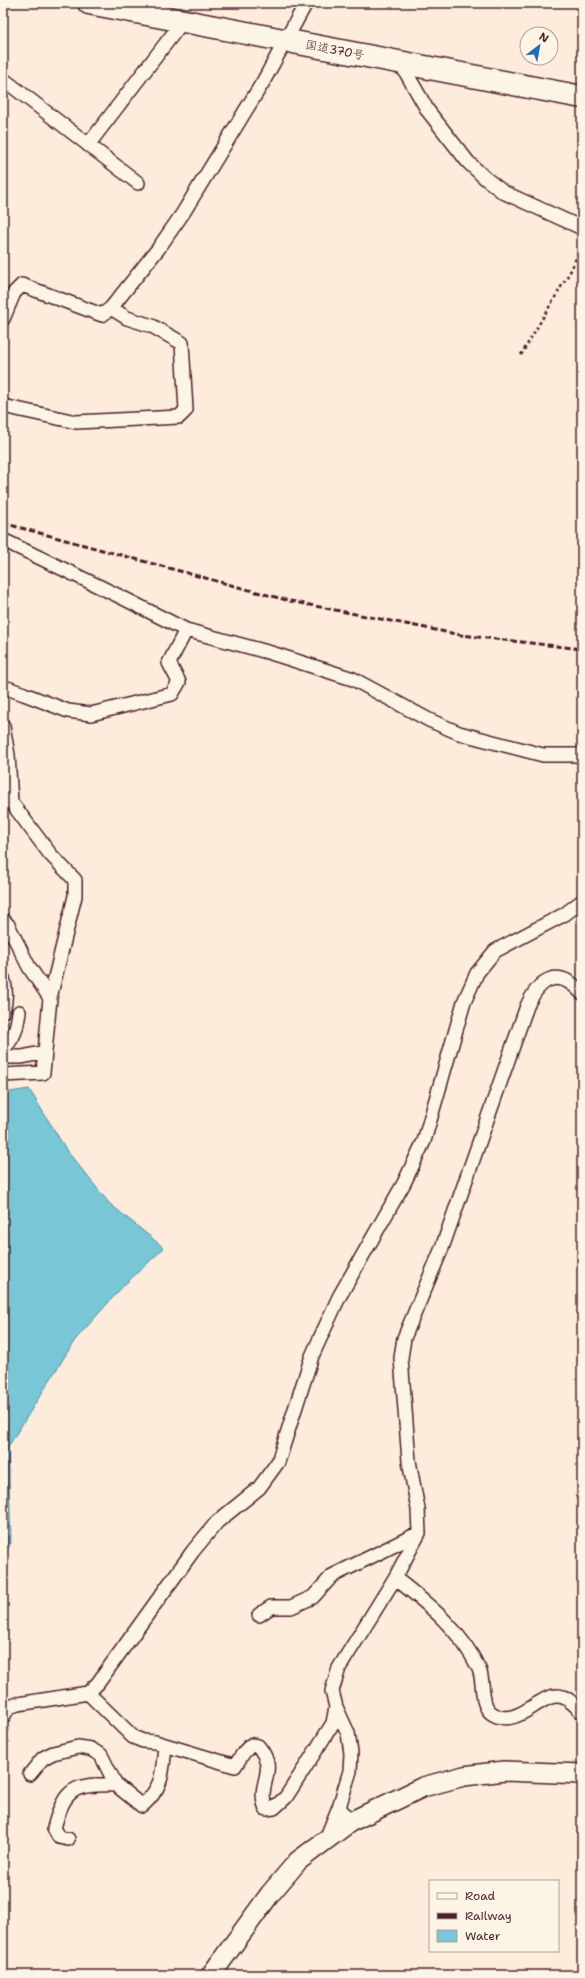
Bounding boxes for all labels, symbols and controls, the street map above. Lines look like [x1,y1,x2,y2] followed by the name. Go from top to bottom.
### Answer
[519,26,559,66] north arrow
[536,29,552,47] text: N
[304,36,366,64] street label: 国道370号
[429,1880,559,1952] legend
[465,1888,496,1904] text: Road
[465,1908,512,1924] text: Railway
[465,1928,501,1944] text: Water

